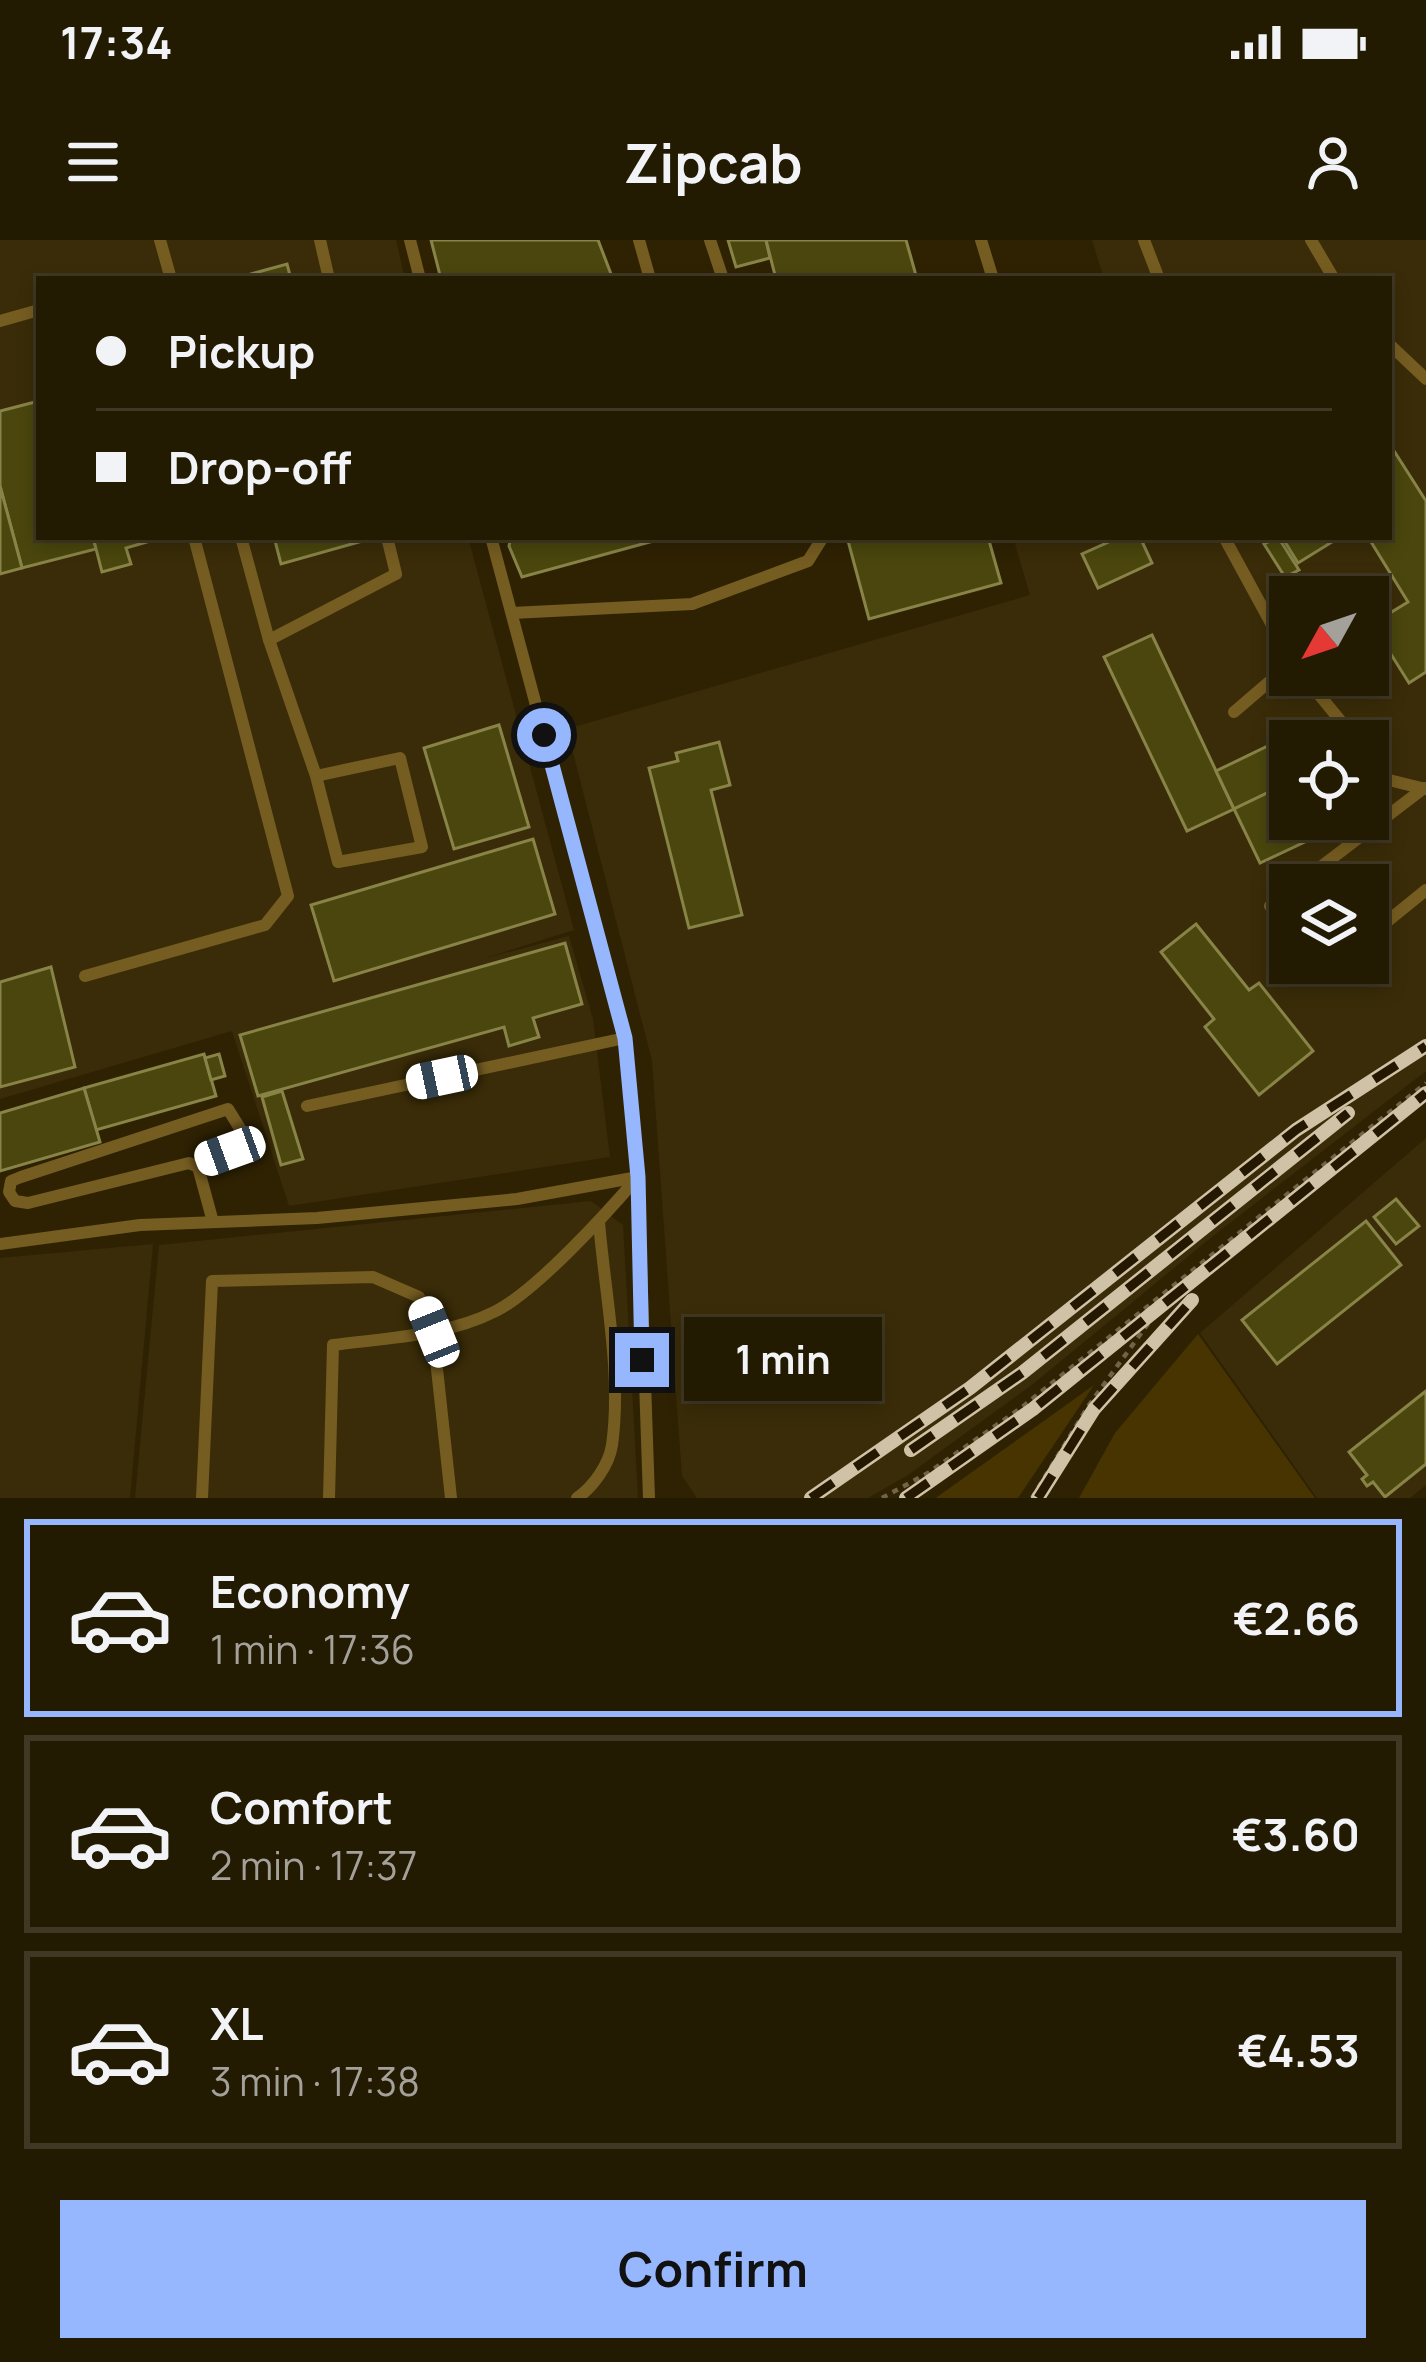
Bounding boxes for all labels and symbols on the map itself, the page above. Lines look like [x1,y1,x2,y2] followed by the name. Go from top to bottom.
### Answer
[1269,576,1389,696] north arrow
[517,708,571,762] route start
[403,1052,481,1102] car
[190,1122,270,1180] car
[404,1292,464,1372] car
[684,1318,882,1402] callout: 1 min
[615,1333,669,1387] route end

